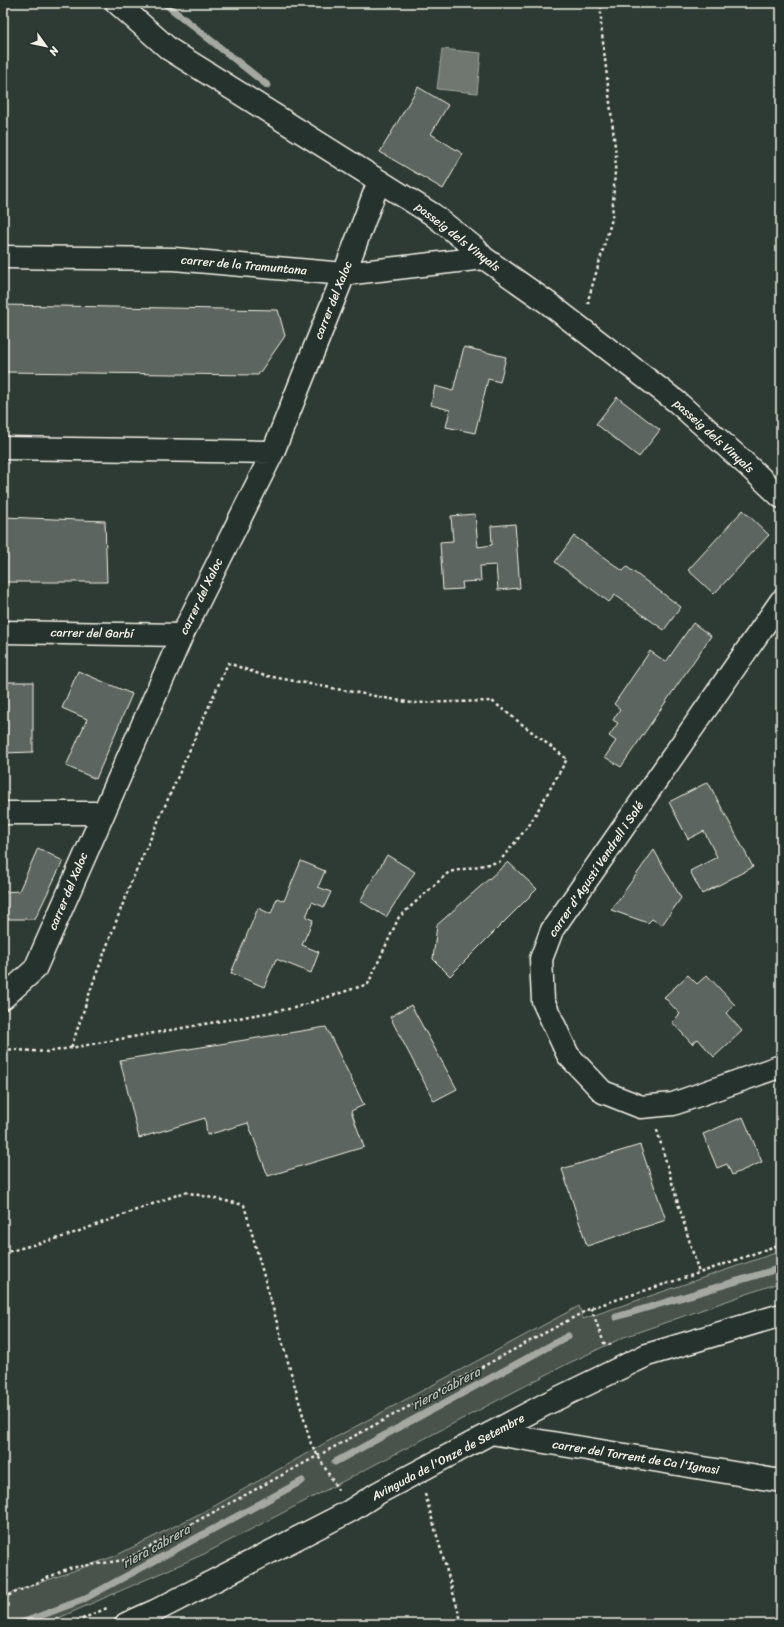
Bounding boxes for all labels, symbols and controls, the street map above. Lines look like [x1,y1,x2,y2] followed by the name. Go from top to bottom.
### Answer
[26,26,66,66] north arrow
[44,42,65,60] text: N
[410,196,506,278] street label: passeig dels Vinyals
[180,249,309,282] street label: carrer de la Tramuntana
[307,257,359,343] street label: carrer del Xaloc
[668,393,760,479] street label: passeig dels Vinyals
[173,554,229,638] street label: carrer del Xaloc
[50,621,135,645] street label: carrer del Garbí
[542,797,650,941] street label: carrer d'Agustí Vendrell i Solé
[42,848,94,934] street label: carrer del Xaloc
[408,1360,486,1416] water label: riera cabrera
[366,1407,529,1507] street label: Avinguda de l'Onze de Setembre
[551,1433,722,1481] street label: carrer del Torrent de Ca l'Ignasi
[118,1517,196,1574] water label: riera cabrera

